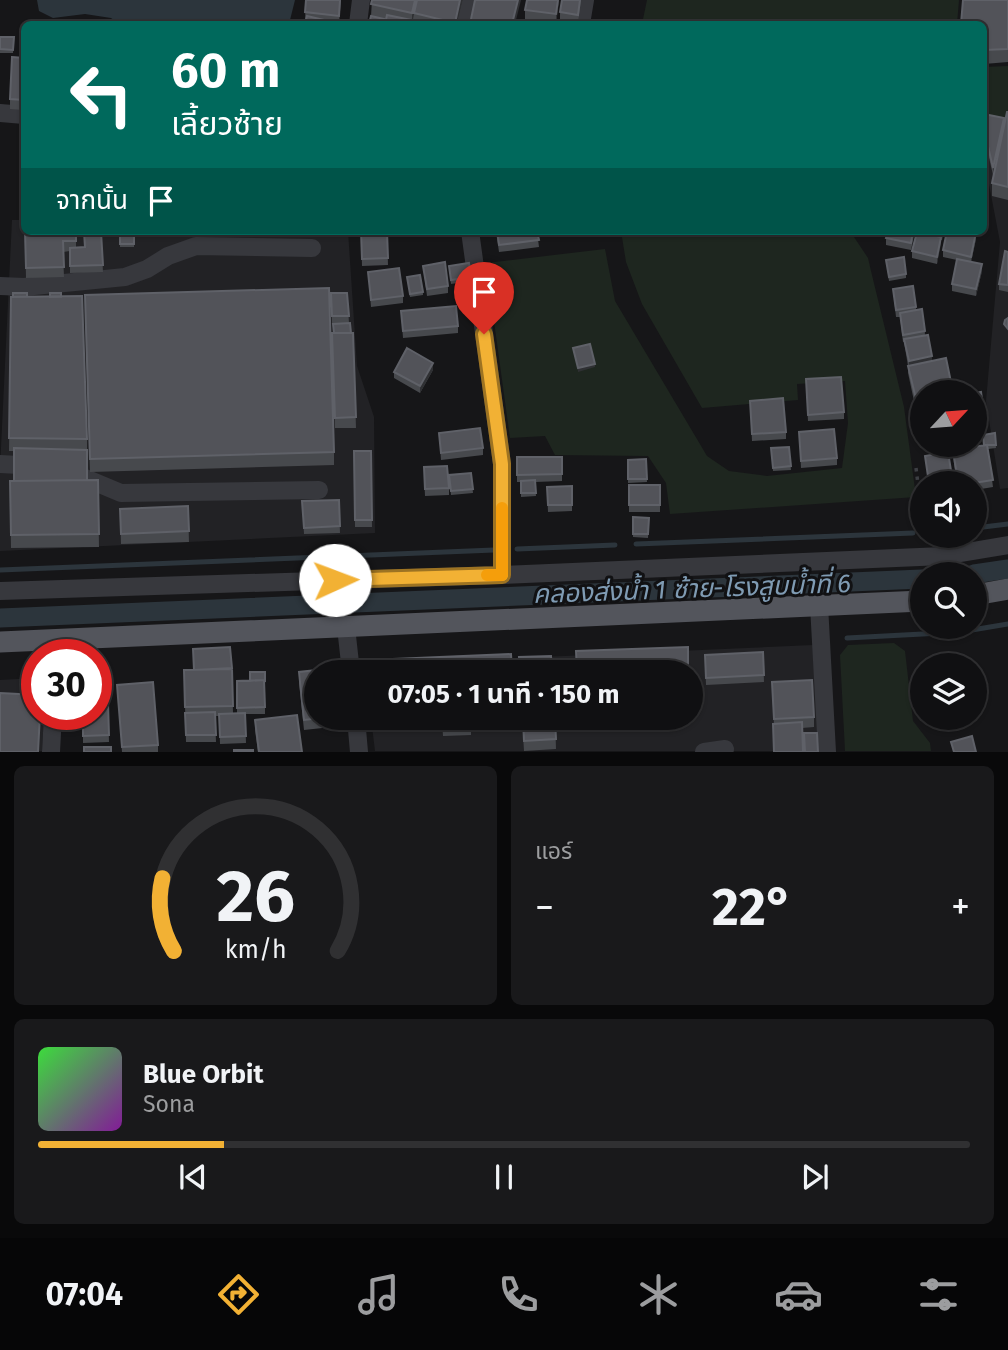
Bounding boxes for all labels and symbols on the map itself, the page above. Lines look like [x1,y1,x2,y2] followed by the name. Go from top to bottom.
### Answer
[454,262,514,334] pin
[910,380,987,457] north arrow
[298,543,372,617] position arrow
[532,565,851,610] water label: คลองส่งน้ำ 1 ซ้าย-โรงสูบน้ำที่ 6
[21,639,112,730] speed limit sign: 30

